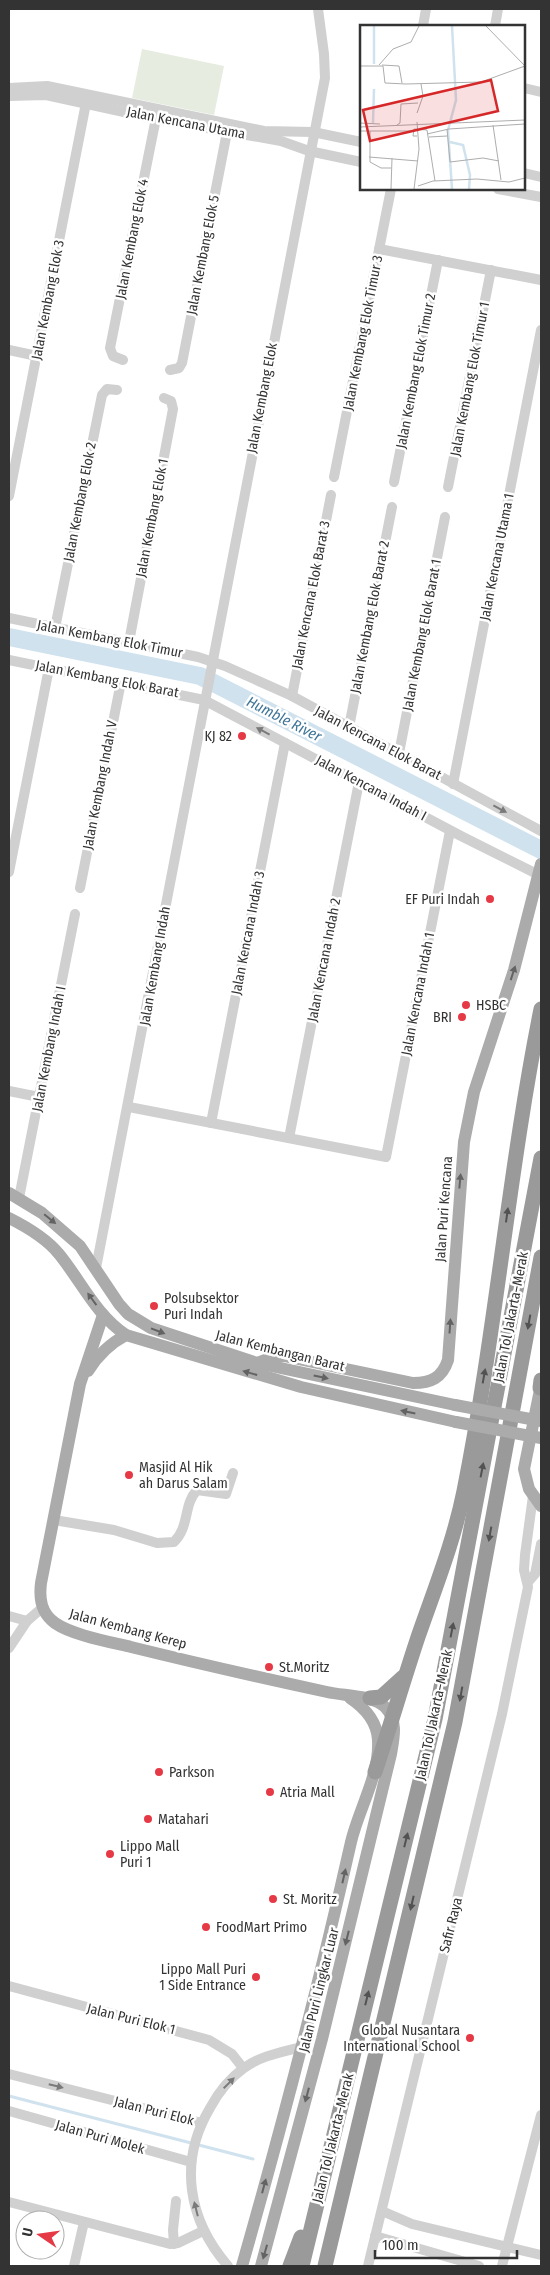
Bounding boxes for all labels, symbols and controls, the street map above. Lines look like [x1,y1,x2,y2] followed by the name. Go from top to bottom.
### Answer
[360,25,525,190] inset map
[125,103,247,143] street label: Jalan Kencana Utama
[112,177,152,301] street label: Jalan Kembang Elok 4
[183,194,223,316] street label: Jalan Kembang Elok 5
[28,239,68,361] street label: Jalan Kembang Elok 3
[340,254,386,412] street label: Jalan Kembang Elok Timur 3
[393,292,439,450] street label: Jalan Kembang Elok Timur 2
[447,300,493,458] street label: Jalan Kembang Elok Timur 1
[243,341,281,455] street label: Jalan Kembang Elok
[60,441,100,563] street label: Jalan Kembang Elok 2
[132,457,172,579] street label: Jalan Kembang Elok 1
[476,492,518,622] street label: Jalan Kencana Utama 1
[288,519,334,671] street label: Jalan Kencana Elok Barat 3
[347,539,393,695] street label: Jalan Kembang Elok Barat 2
[399,558,445,712] street label: Jalan Kembang Elok Barat 1
[36,617,185,662] street label: Jalan Kembang Elok Timur
[34,657,181,701] street label: Jalan Kembang Elok Barat
[244,692,325,746] water label: Humble River
[312,702,445,784] street label: Jalan Kencana Elok Barat
[79,718,121,851] street label: Jalan Kembang Indah V
[256,727,271,735] one-way arrow
[204,728,232,745] place label: KJ 82
[236,730,248,742] marker: KJ 82
[313,752,429,824] street label: Jalan Kencana Indah I
[493,805,507,813] one-way arrow
[228,870,268,996] street label: Jalan Kencana Indah 3
[405,891,480,908] place label: EF Puri Indah
[484,893,496,905] marker: EF Puri Indah
[304,897,344,1023] street label: Jalan Kencana Indah 2
[136,905,174,1027] street label: Jalan Kembang Indah
[398,931,438,1057] street label: Jalan Kencana Indah 1
[509,966,517,981] one-way arrow
[28,985,70,1113] street label: Jalan Kembang Indah I
[476,997,506,1014] place label: HSBC
[460,999,472,1011] marker: HSBC
[433,1009,452,1026] place label: BRI
[456,1011,468,1023] marker: BRI
[432,1155,456,1263] street label: Jalan Puri Kencana
[456,1173,464,1189] one-way arrow
[503,1207,511,1223] one-way arrow
[43,1213,55,1225] one-way arrow
[490,1250,532,1384] street label: Jalan Tol Jakarta–Merak
[164,1290,239,1323] place label: Polsubsektor Puri Indah
[87,1292,97,1306] one-way arrow
[148,1300,160,1312] marker: Polsubsektor Puri Indah
[525,1315,533,1331] one-way arrow
[447,1318,455,1334] one-way arrow
[151,1327,166,1335] one-way arrow
[214,1327,347,1375] street label: Jalan Kembangan Barat
[480,1368,488,1384] one-way arrow
[243,1369,258,1377] one-way arrow
[314,1374,330,1382] one-way arrow
[399,1408,415,1416] one-way arrow
[139,1459,228,1492] place label: Masjid Al Hik ah Darus Salam
[479,1462,487,1478] one-way arrow
[123,1469,135,1481] marker: Masjid Al Hik ah Darus Salam
[486,1526,494,1542] one-way arrow
[67,1605,189,1653] street label: Jalan Kembang Kerep
[448,1622,456,1638] one-way arrow
[412,1648,456,1782] street label: Jalan Tol Jakarta–Merak
[279,1659,330,1676] place label: St.Moritz
[263,1661,275,1673] marker: St.Moritz
[456,1686,464,1702] one-way arrow
[169,1764,215,1781] place label: Parkson
[153,1766,165,1778] marker: Parkson
[280,1784,335,1801] place label: Atria Mall
[264,1786,276,1798] marker: Atria Mall
[158,1811,209,1828] place label: Matahari
[142,1813,154,1825] marker: Matahari
[402,1832,410,1847] one-way arrow
[120,1838,180,1871] place label: Lippo Mall Puri 1
[104,1848,116,1860] marker: Lippo Mall Puri 1
[340,1868,348,1883] one-way arrow
[283,1891,337,1908] place label: St. Moritz
[267,1893,279,1905] marker: St. Moritz
[436,1895,466,1954] street label: Safir Raya
[408,1896,416,1911] one-way arrow
[216,1919,307,1936] place label: FoodMart Primo
[200,1921,212,1933] marker: FoodMart Primo
[295,1926,343,2054] street label: Jalan Puri Lingkar Luar
[343,1930,351,1945] one-way arrow
[159,1961,246,1994] place label: Lippo Mall Puri 1 Side Entrance
[250,1971,262,1983] marker: Lippo Mall Puri 1 Side Entrance
[364,1990,372,2005] one-way arrow
[85,2000,177,2038] street label: Jalan Puri Elok 1
[343,2022,460,2055] place label: Global Nusantara International School
[464,2032,476,2044] marker: Global Nusantara International School
[309,2071,357,2205] street label: Jalan Tol Jakarta–Merak
[223,2077,235,2089] one-way arrow
[49,2082,64,2090] one-way arrow
[303,2088,311,2103] one-way arrow
[112,2093,196,2129] street label: Jalan Puri Elok
[53,2116,147,2158] street label: Jalan Puri Molek
[260,2178,268,2193] one-way arrow
[191,2202,199,2217] one-way arrow
[15,2210,65,2260] north arrow
[19,2226,37,2238] text: U
[375,2228,518,2260] scale bar
[382,2236,419,2254] text: 100 m
[260,2244,268,2259] one-way arrow

